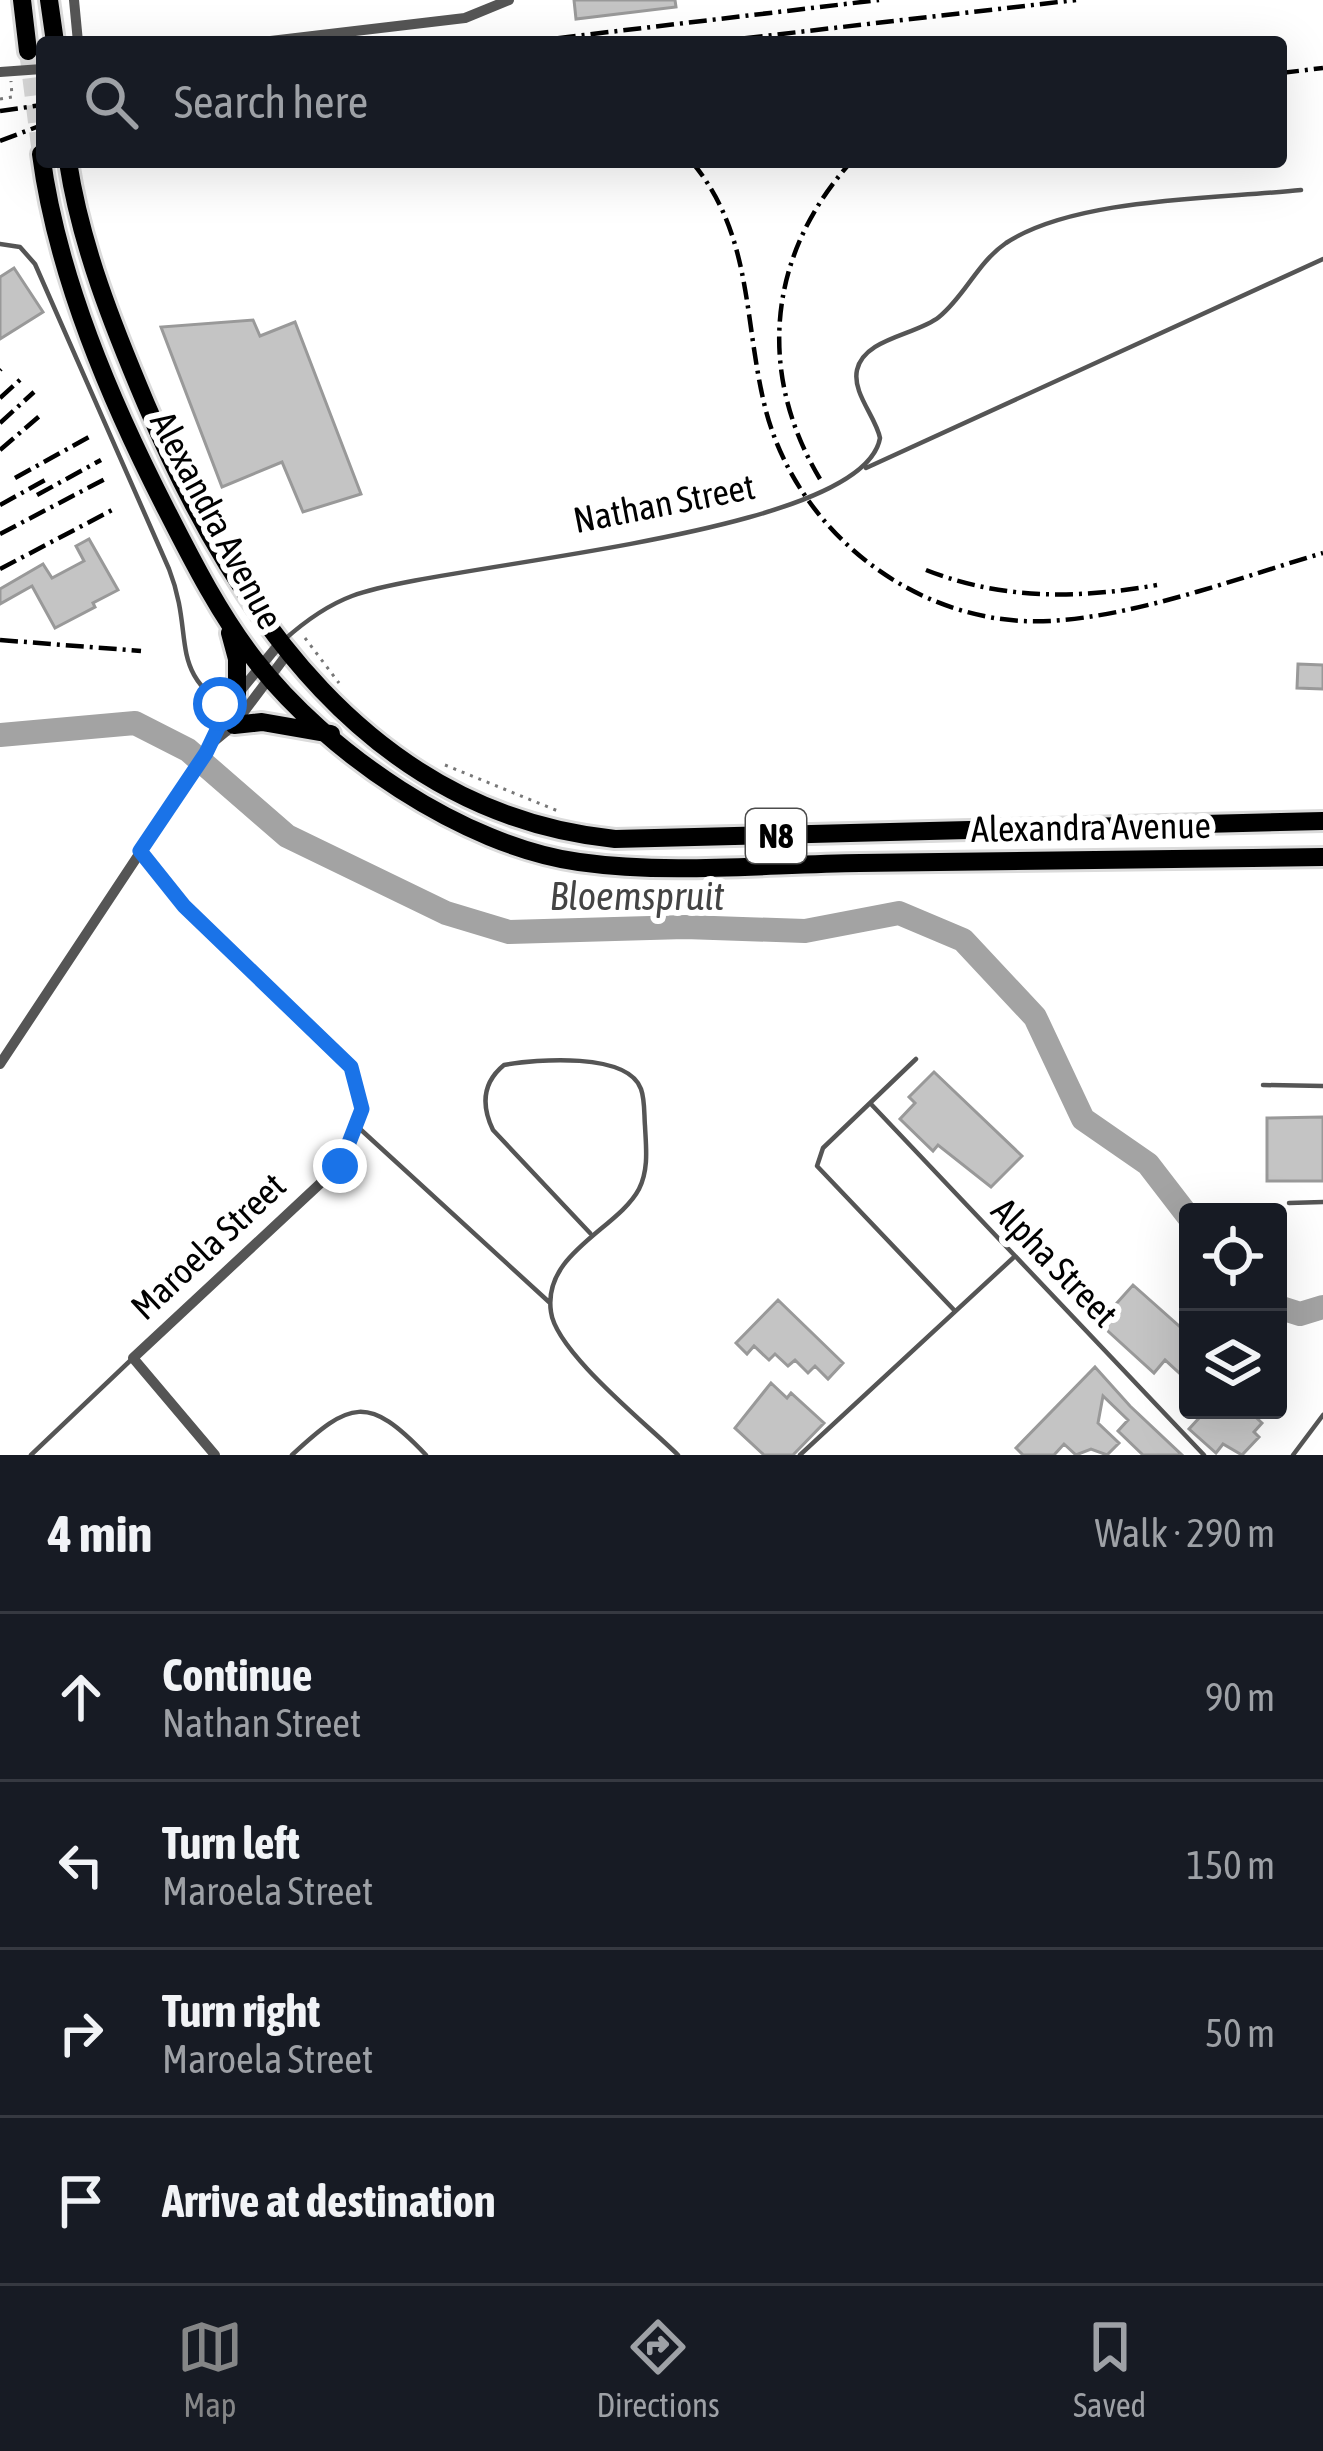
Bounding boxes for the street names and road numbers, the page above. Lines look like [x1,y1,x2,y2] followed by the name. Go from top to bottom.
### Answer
[142,404,292,636] street label: Alexandra Avenue
[570,465,758,541] street label: Nathan Street
[971,804,1211,850] street label: Alexandra Avenue
[746,809,806,863] road number: N8
[122,1164,294,1328] street label: Maroela Street
[983,1189,1127,1335] street label: Alpha Street

